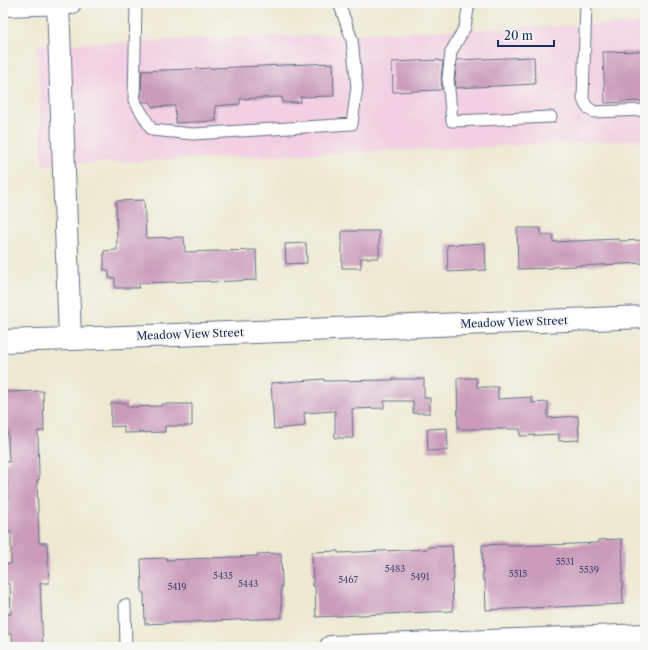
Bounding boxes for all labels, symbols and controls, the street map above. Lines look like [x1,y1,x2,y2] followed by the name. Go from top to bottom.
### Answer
[498,22,554,48] scale bar
[504,28,533,43] text: 20 m
[460,313,568,331] street label: Meadow View Street
[136,325,244,343] street label: Meadow View Street
[556,556,574,567] house number: 5531
[385,563,405,574] house number: 5483
[579,564,599,575] house number: 5539
[509,568,527,579] house number: 5515
[213,570,233,581] house number: 5435
[410,571,430,582] house number: 5491
[338,574,358,585] house number: 5467
[238,578,258,589] house number: 5443
[167,581,187,592] house number: 5419

